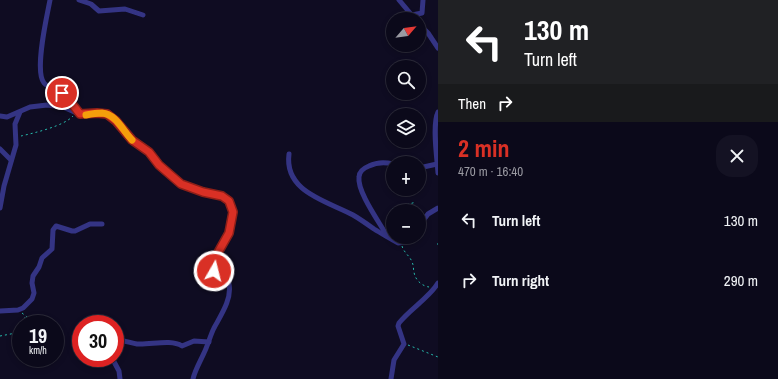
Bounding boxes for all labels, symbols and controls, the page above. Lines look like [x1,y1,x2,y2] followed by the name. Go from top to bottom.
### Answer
[524,11,589,49] text: 130 m
[386,12,426,52] north arrow
[386,12,426,244] map controls
[458,16,510,68] icon: left
[524,47,577,72] text: Turn left
[386,60,426,100] button: search
[45,76,79,110] pin
[51,82,73,104] icon: arrive
[494,92,516,114] icon: right
[458,93,486,114] text: Then
[386,108,426,148] button: layers
[458,132,509,164] text: 2 min
[716,135,758,177] button: close
[386,156,426,196] button: +
[458,163,523,180] text: 470 m · 16:40
[386,204,426,244] button: −
[458,209,480,231] icon: left
[492,210,540,231] text: Turn left
[724,210,758,231] text: 130 m
[193,250,235,292] position arrow
[458,269,480,291] icon: right
[492,270,549,291] text: Turn right
[724,270,758,291] text: 290 m
[72,315,124,367] speed limit sign: 30
[29,322,47,349] text: 19
[29,344,47,357] text: km/h

